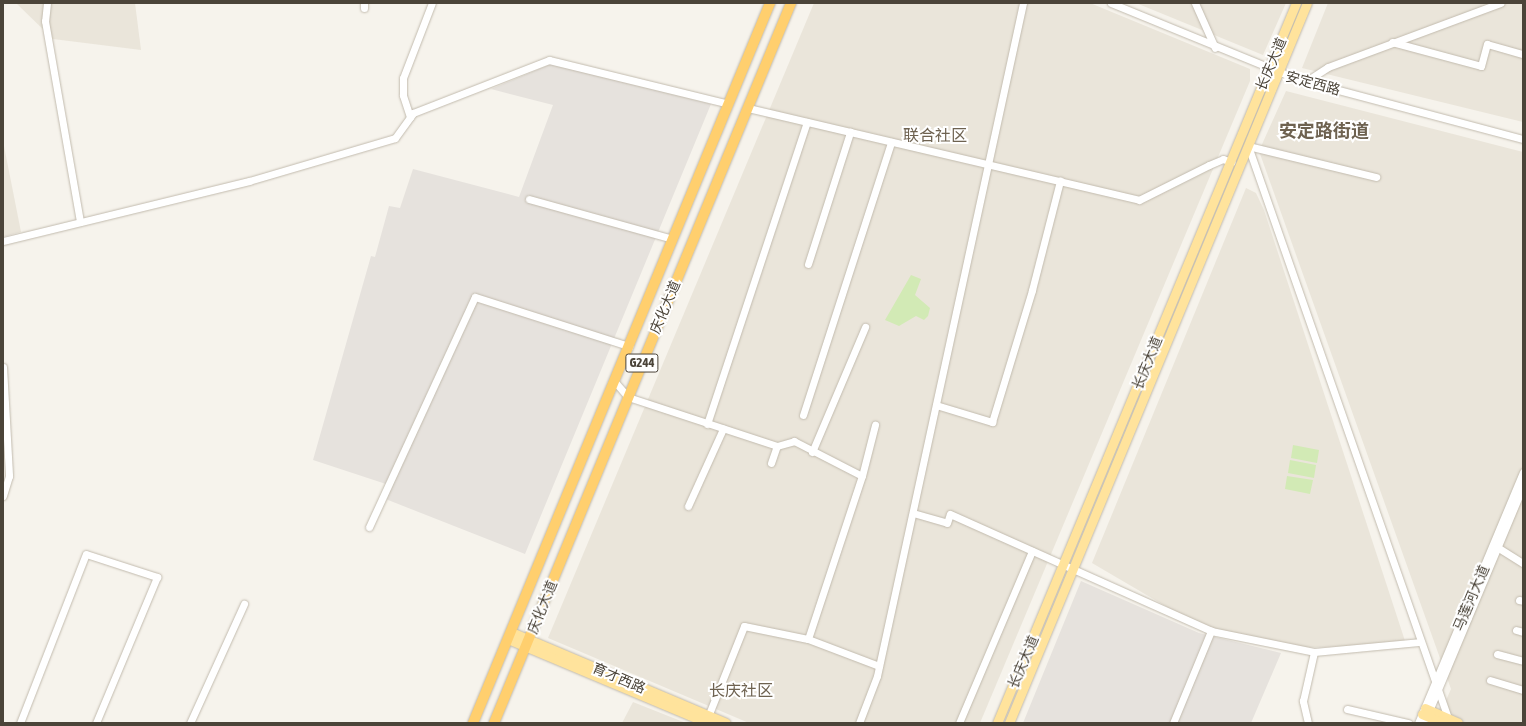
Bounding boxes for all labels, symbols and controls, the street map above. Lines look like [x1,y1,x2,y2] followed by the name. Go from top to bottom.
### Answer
[1252,35,1290,93] street label: 长庆大道
[1284,68,1342,98] street label: 安定西路
[1279,120,1369,142] district label: 安定路街道
[903,125,967,145] district label: 联合社区
[646,278,684,336] street label: 庆化大道
[1129,334,1165,392] street label: 长庆大道
[625,352,659,374] road number: G244
[1450,563,1492,633] street label: 马莲河大道
[524,578,560,636] street label: 庆化大道
[1004,633,1042,691] street label: 长庆大道
[590,659,648,697] street label: 育才西路
[709,680,773,700] district label: 长庆社区

